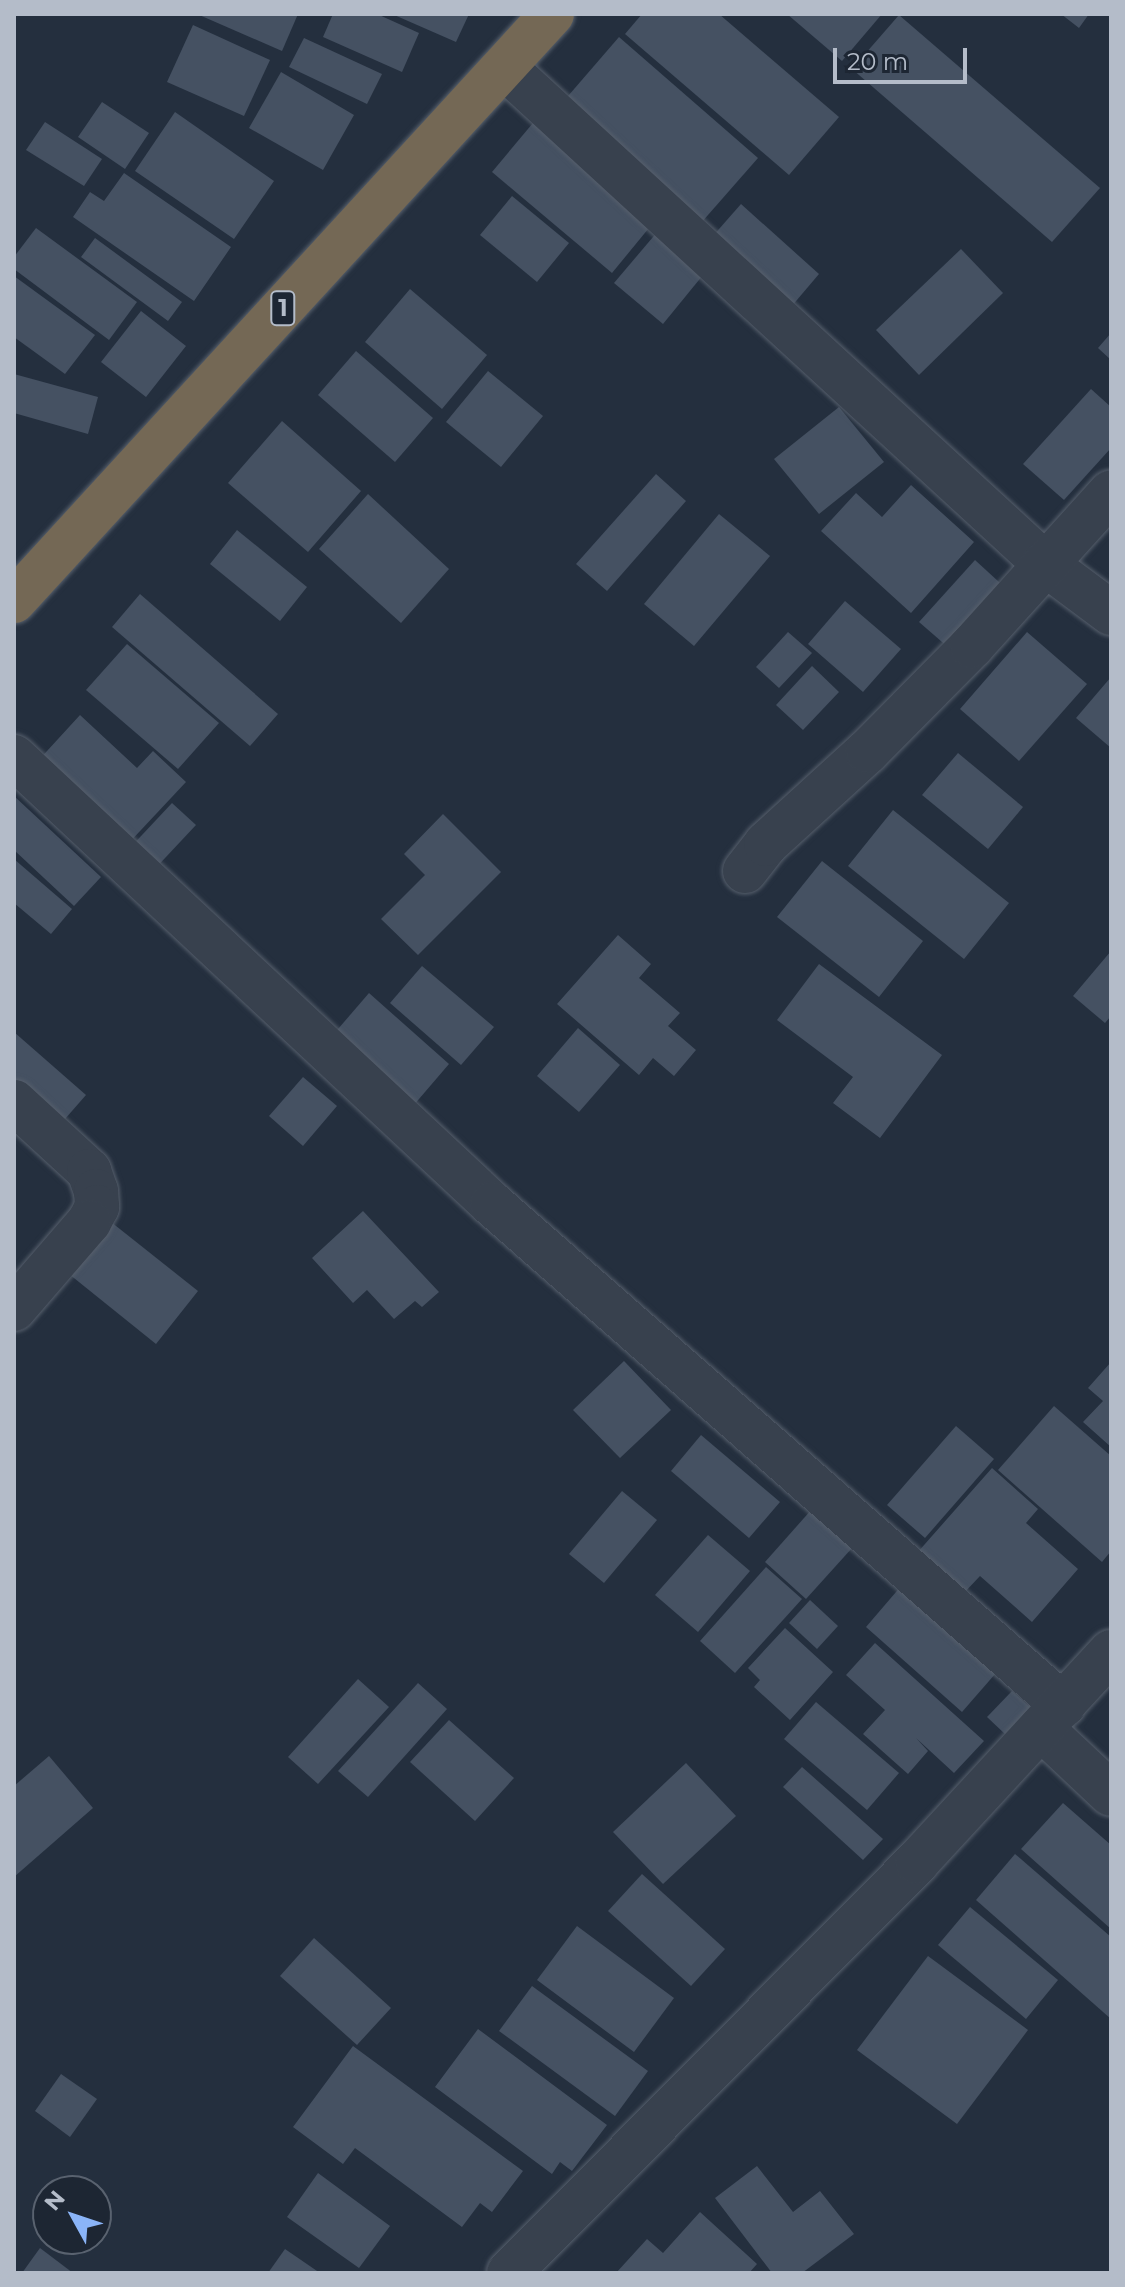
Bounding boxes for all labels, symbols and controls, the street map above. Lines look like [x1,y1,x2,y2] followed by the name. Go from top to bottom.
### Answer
[837,32,971,82] scale bar
[847,47,908,76] text: 20 m
[269,288,297,328] road number: 1
[32,2175,112,2255] north arrow
[39,2185,71,2216] text: N

